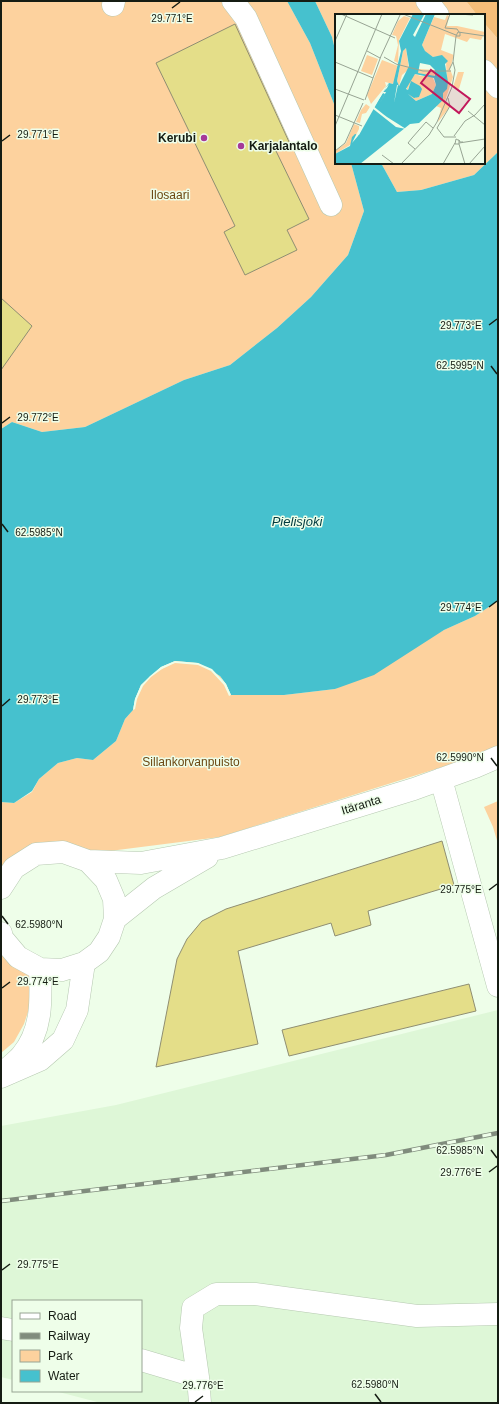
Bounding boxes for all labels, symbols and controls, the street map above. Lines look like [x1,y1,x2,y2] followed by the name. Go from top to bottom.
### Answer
[151,13,193,24] text: 29.771°E
[335,14,485,164] inset map
[17,129,59,140] text: 29.771°E
[158,131,196,145] place label: Kerubi
[199,133,209,143] marker: Kerubi
[249,139,318,153] place label: Karjalantalo
[236,141,246,151] marker: Karjalantalo
[151,188,189,202] park label: Ilosaari
[440,320,482,331] text: 29.773°E
[436,360,484,371] text: 62.5995°N
[17,412,59,423] text: 29.772°E
[272,514,323,529] water label: Pielisjoki
[15,527,63,538] text: 62.5985°N
[440,602,482,613] text: 29.774°E
[17,694,59,705] text: 29.773°E
[436,752,484,763] text: 62.5990°N
[142,755,240,769] park label: Sillankorvanpuisto
[339,792,383,818] street label: Itäranta
[440,884,482,895] text: 29.775°E
[15,919,63,930] text: 62.5980°N
[17,976,59,987] text: 29.774°E
[436,1145,484,1156] text: 62.5985°N
[440,1167,482,1178] text: 29.776°E
[17,1259,59,1270] text: 29.775°E
[12,1300,142,1392] legend
[48,1309,77,1323] text: Road
[48,1329,90,1343] text: Railway
[48,1349,74,1363] text: Park
[48,1369,80,1383] text: Water
[351,1379,399,1390] text: 62.5980°N
[182,1380,224,1391] text: 29.776°E

